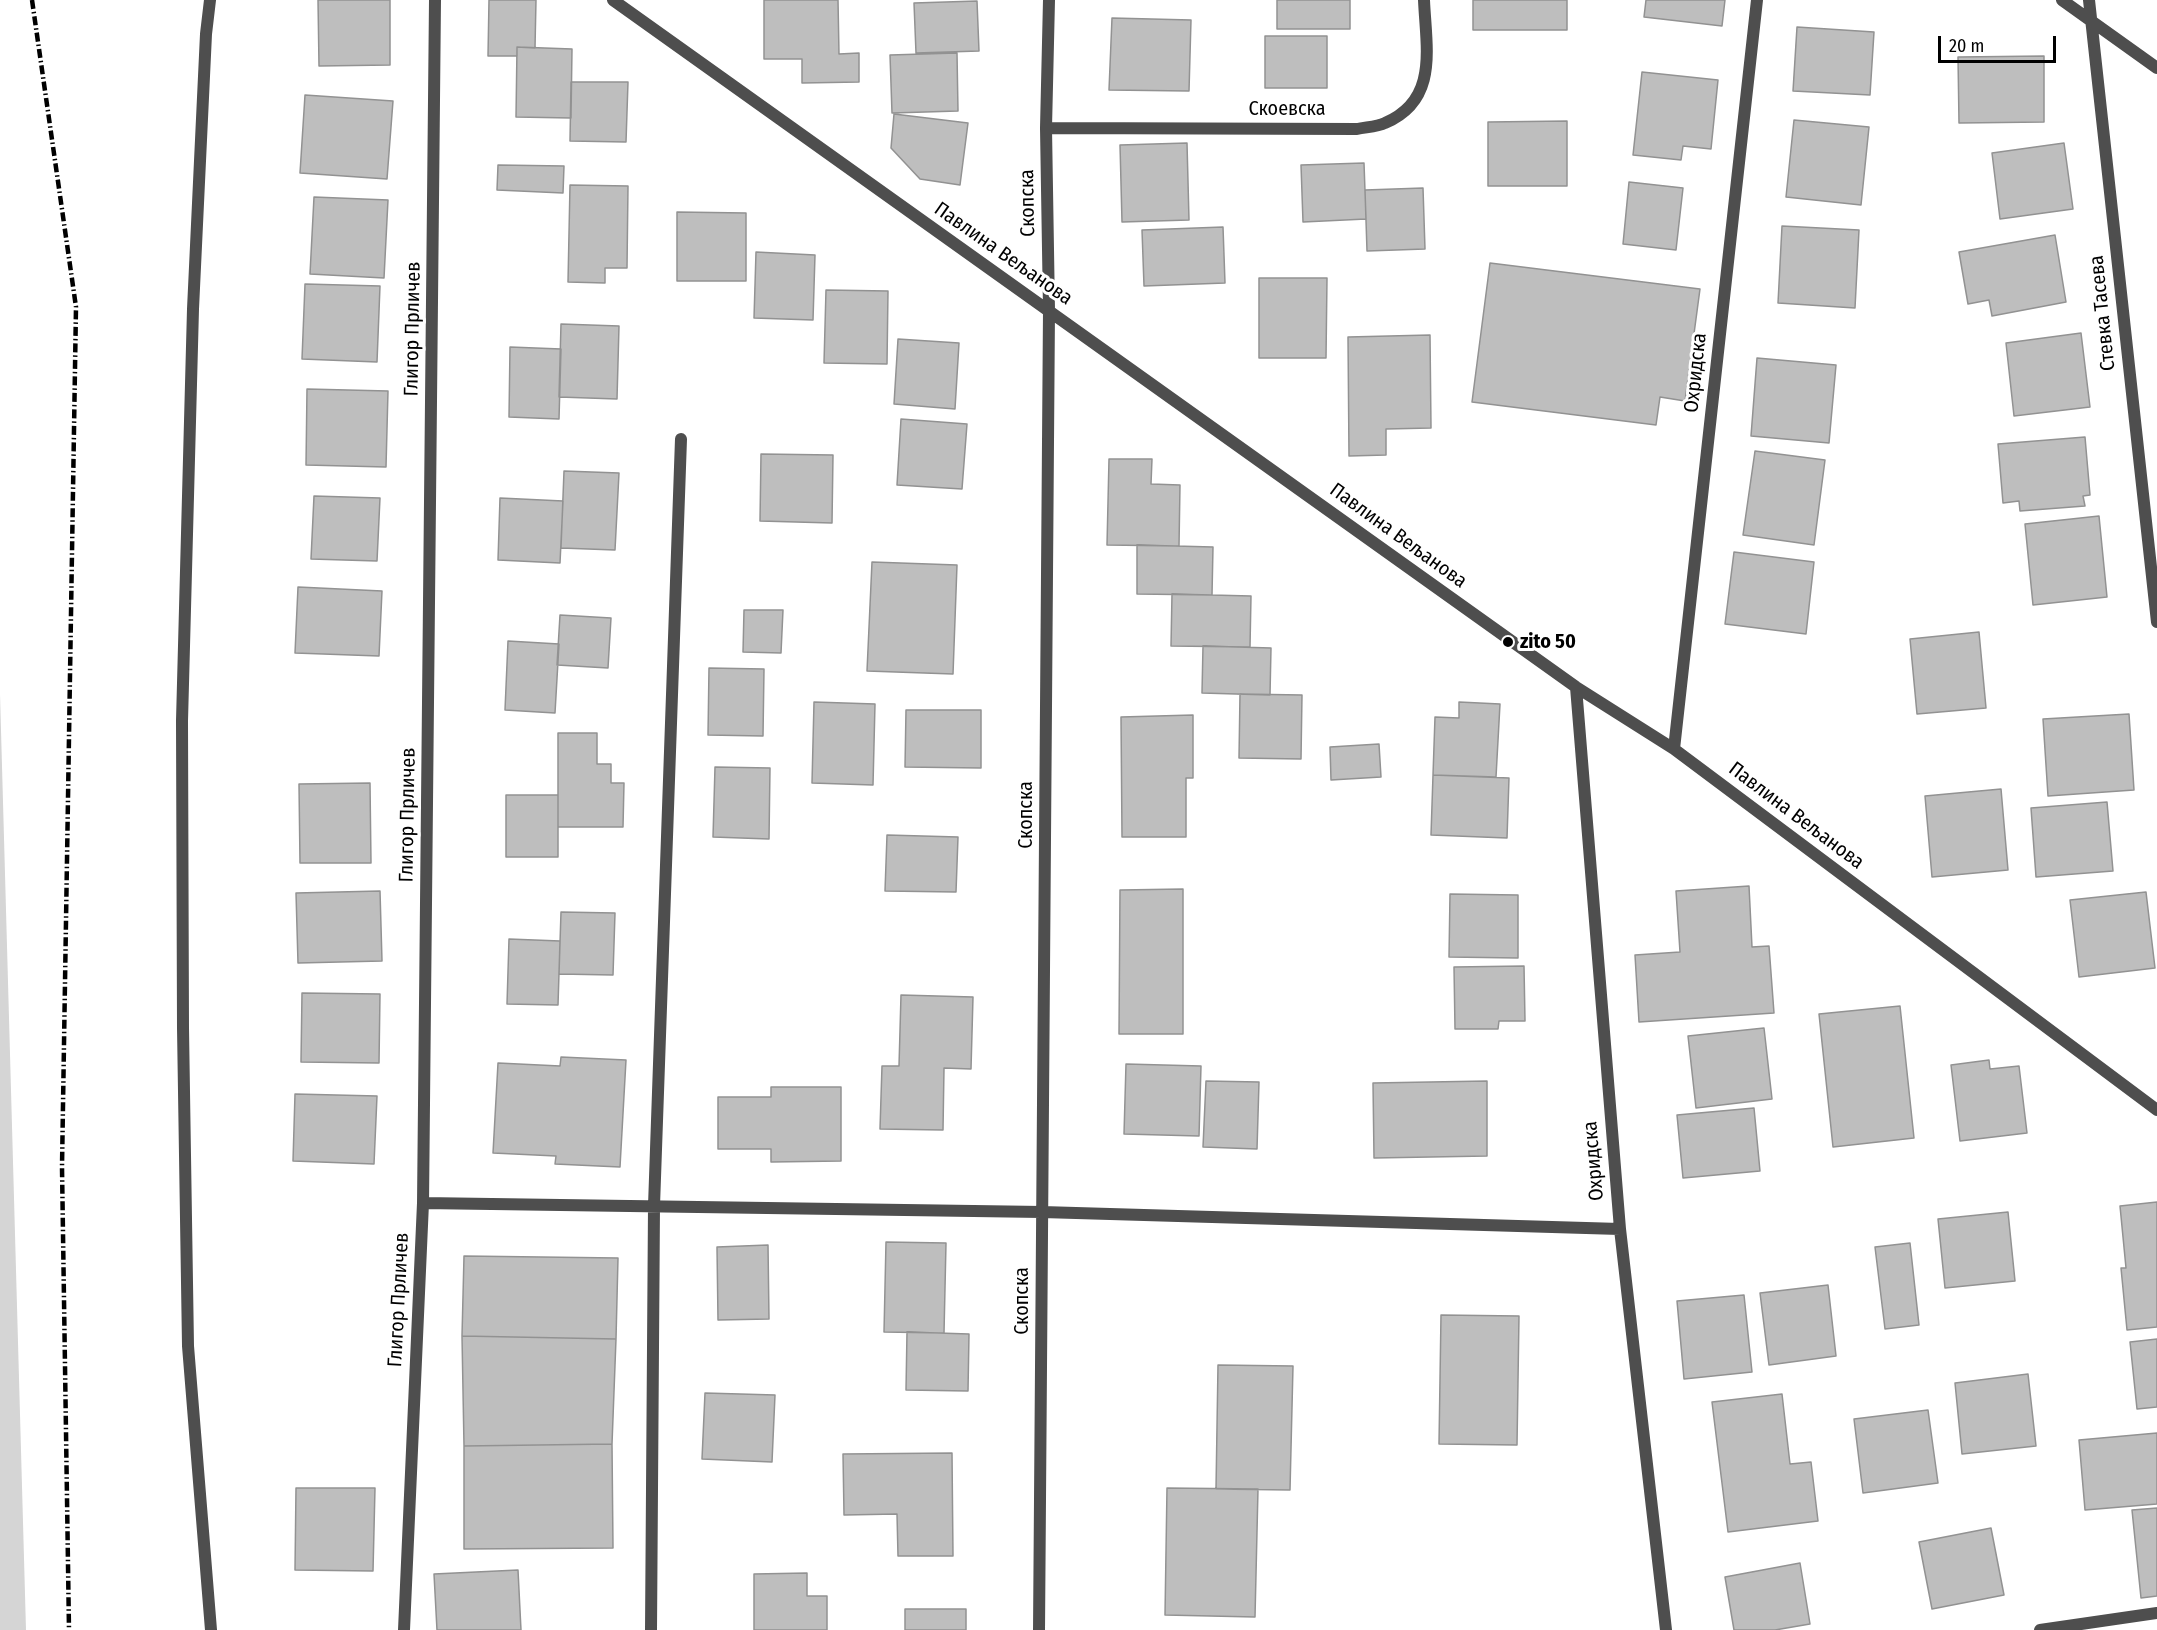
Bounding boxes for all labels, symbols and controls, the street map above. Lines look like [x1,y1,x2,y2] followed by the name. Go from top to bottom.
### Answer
[1941,24,2060,62] scale bar
[1949,35,1984,57] text: 20 m
[1249,97,1325,121] street label: Скоевска
[1015,169,1041,237] street label: Скопска
[929,197,1077,311] street label: Павлина Вељанова
[2085,254,2121,372] street label: Стевка Тасева
[400,261,426,397] street label: Глигор Прличев
[1680,332,1712,414] street label: Охридска
[1325,478,1471,594] street label: Павлина Вељанова
[1520,630,1576,654] place label: zito 50
[1501,635,1515,649] marker: zito 50
[395,747,421,883] street label: Глигор Прличев
[1724,757,1868,875] street label: Павлина Вељанова
[1014,781,1038,849] street label: Скопска
[1579,1120,1609,1202] street label: Охридска
[383,1232,415,1368] street label: Глигор Прличев
[1010,1267,1034,1335] street label: Скопска

